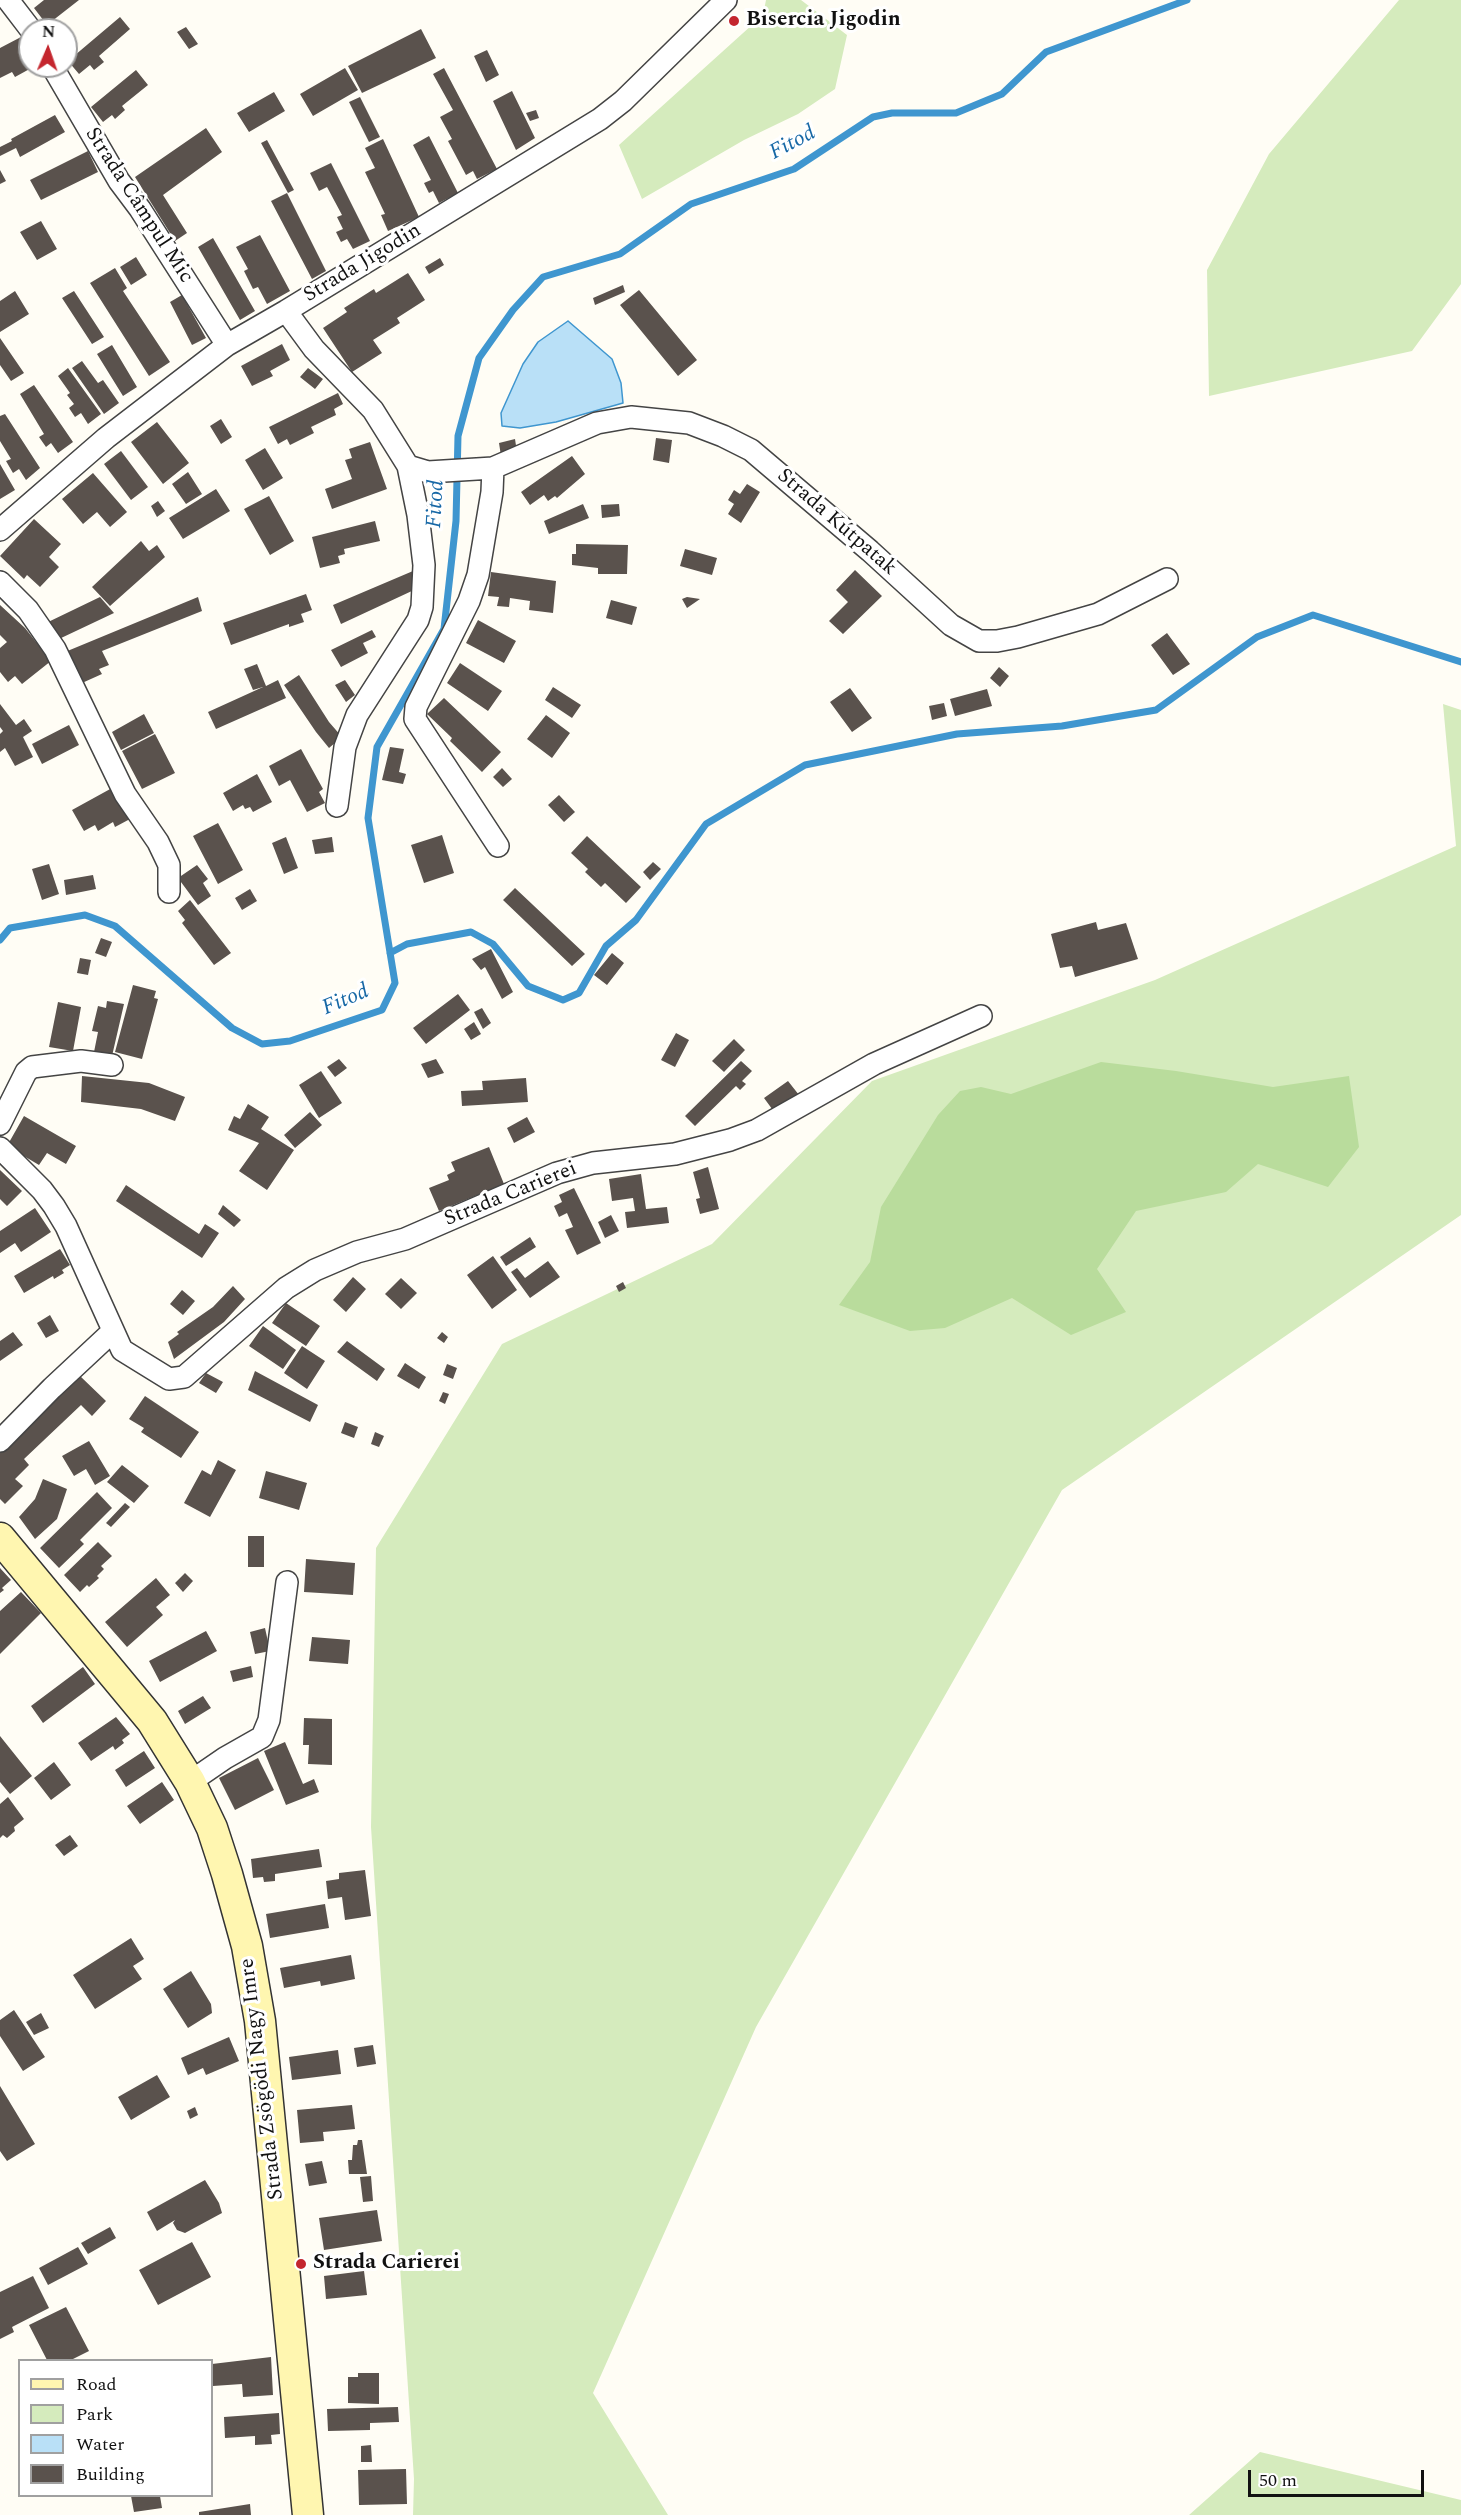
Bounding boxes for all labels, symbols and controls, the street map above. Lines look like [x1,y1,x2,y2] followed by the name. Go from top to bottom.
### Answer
[746,8,901,34] place label: Bisercia Jigodin
[727,14,741,28] marker: Bisercia Jigodin
[18,18,78,78] north arrow
[42,20,56,44] text: N
[765,121,821,167] water label: Fitod
[78,123,198,289] street label: Strada Câmpul Mic
[300,219,426,309] street label: Strada Jigodin
[771,464,901,582] street label: Strada Kútpatak
[423,479,451,529] water label: Fitod
[319,979,373,1023] water label: Fitod
[441,1157,581,1233] street label: Strada Carierei
[236,1957,290,2201] street label: Strada Zsögödi Nagy Imre
[313,2251,460,2277] place label: Strada Carierei
[294,2257,308,2271] marker: Strada Carierei
[18,2359,213,2497] legend
[76,2371,117,2398] text: Road
[76,2401,113,2428] text: Park
[76,2431,124,2458] text: Water
[1251,2458,1426,2496] scale bar
[76,2461,145,2488] text: Building
[1259,2467,1297,2494] text: 50 m

